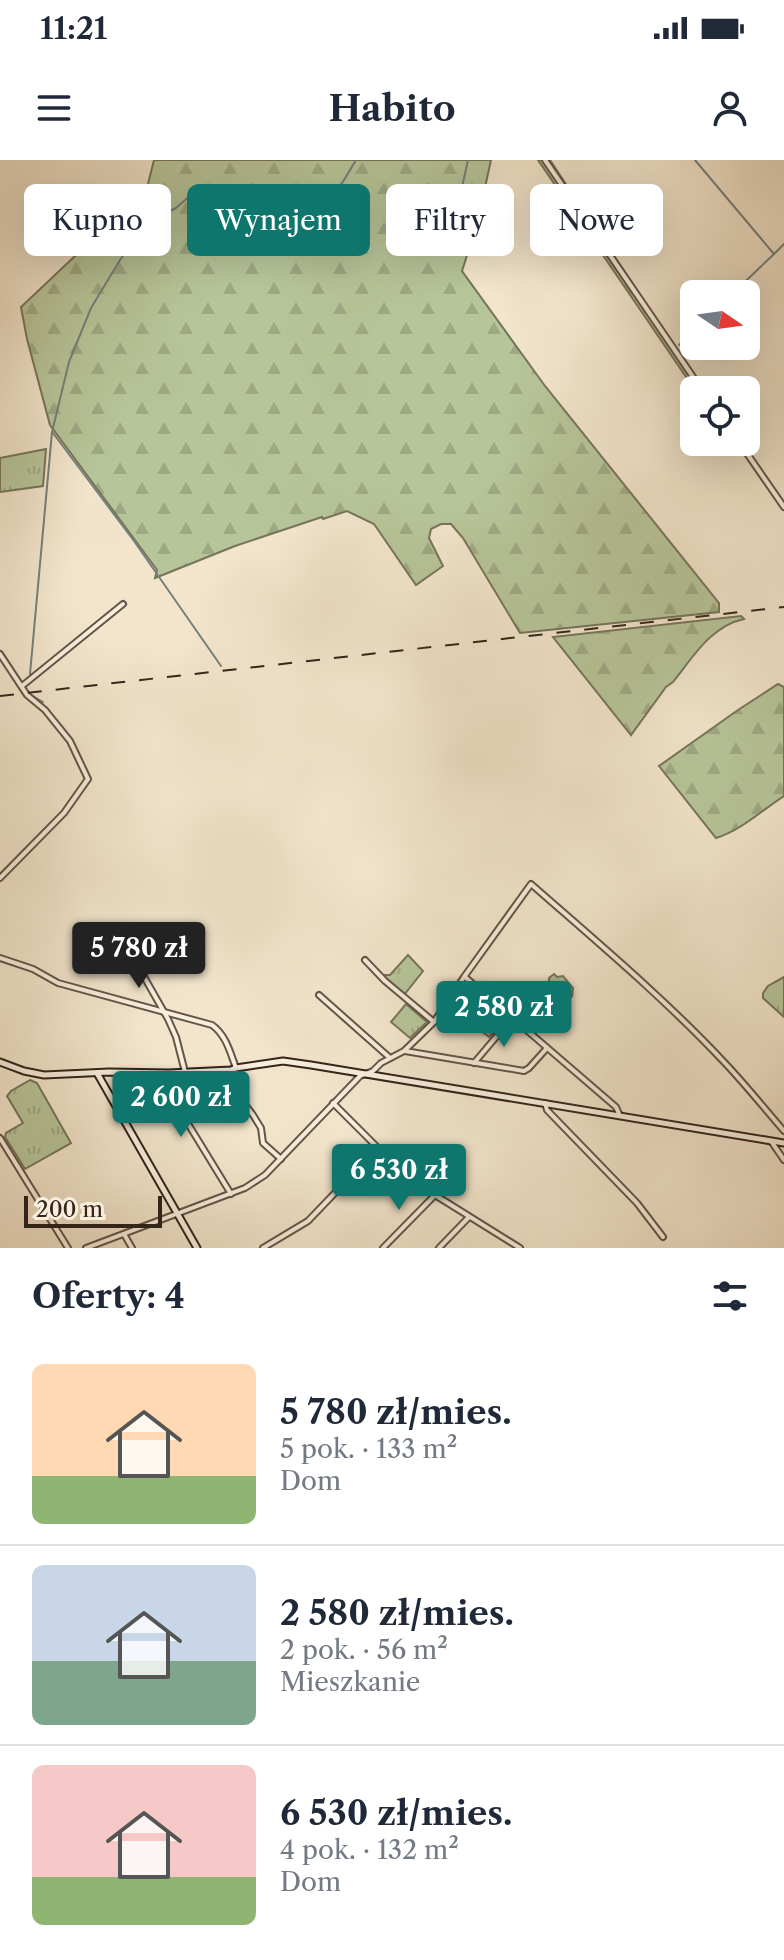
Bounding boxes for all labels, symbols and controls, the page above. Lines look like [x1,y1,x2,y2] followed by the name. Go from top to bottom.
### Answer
[40,10,107,47] text: 11:21
[32,86,76,130] icon: menu
[328,86,456,130] text: Habito
[708,86,752,130] icon: person
[24,184,171,256] chip: Kupno
[187,184,370,256] chip: Wynajem
[386,184,514,256] chip: Filtry
[530,184,663,256] chip: Nowe
[680,280,760,360] north arrow
[680,280,760,456] map controls
[680,376,760,456] button: locate
[56,922,222,990] pin: 5 780 zł
[90,932,188,964] text: 5 780 zł
[421,981,587,1049] pin: 2 580 zł
[454,991,554,1023] text: 2 580 zł
[98,1071,264,1139] pin: 2 600 zł
[131,1081,232,1113] text: 2 600 zł
[316,1144,482,1212] pin: 6 530 zł
[350,1154,448,1186] text: 6 530 zł
[24,1192,162,1228] scale bar
[36,1196,103,1223] text: 200 m
[708,1274,752,1318] icon: filters
[32,1275,185,1317] text: Oferty: 4
[280,1391,512,1433] text: 5 780 zł/mies.
[96,1396,192,1492] icon: home
[280,1433,457,1465] text: 5 pok. · 133 m²
[280,1465,341,1497] text: Dom
[280,1592,514,1634] text: 2 580 zł/mies.
[96,1597,192,1693] icon: home
[280,1634,448,1666] text: 2 pok. · 56 m²
[280,1666,420,1698] text: Mieszkanie
[280,1792,513,1834] text: 6 530 zł/mies.
[96,1797,192,1893] icon: home
[280,1834,459,1866] text: 4 pok. · 132 m²
[280,1866,341,1898] text: Dom

